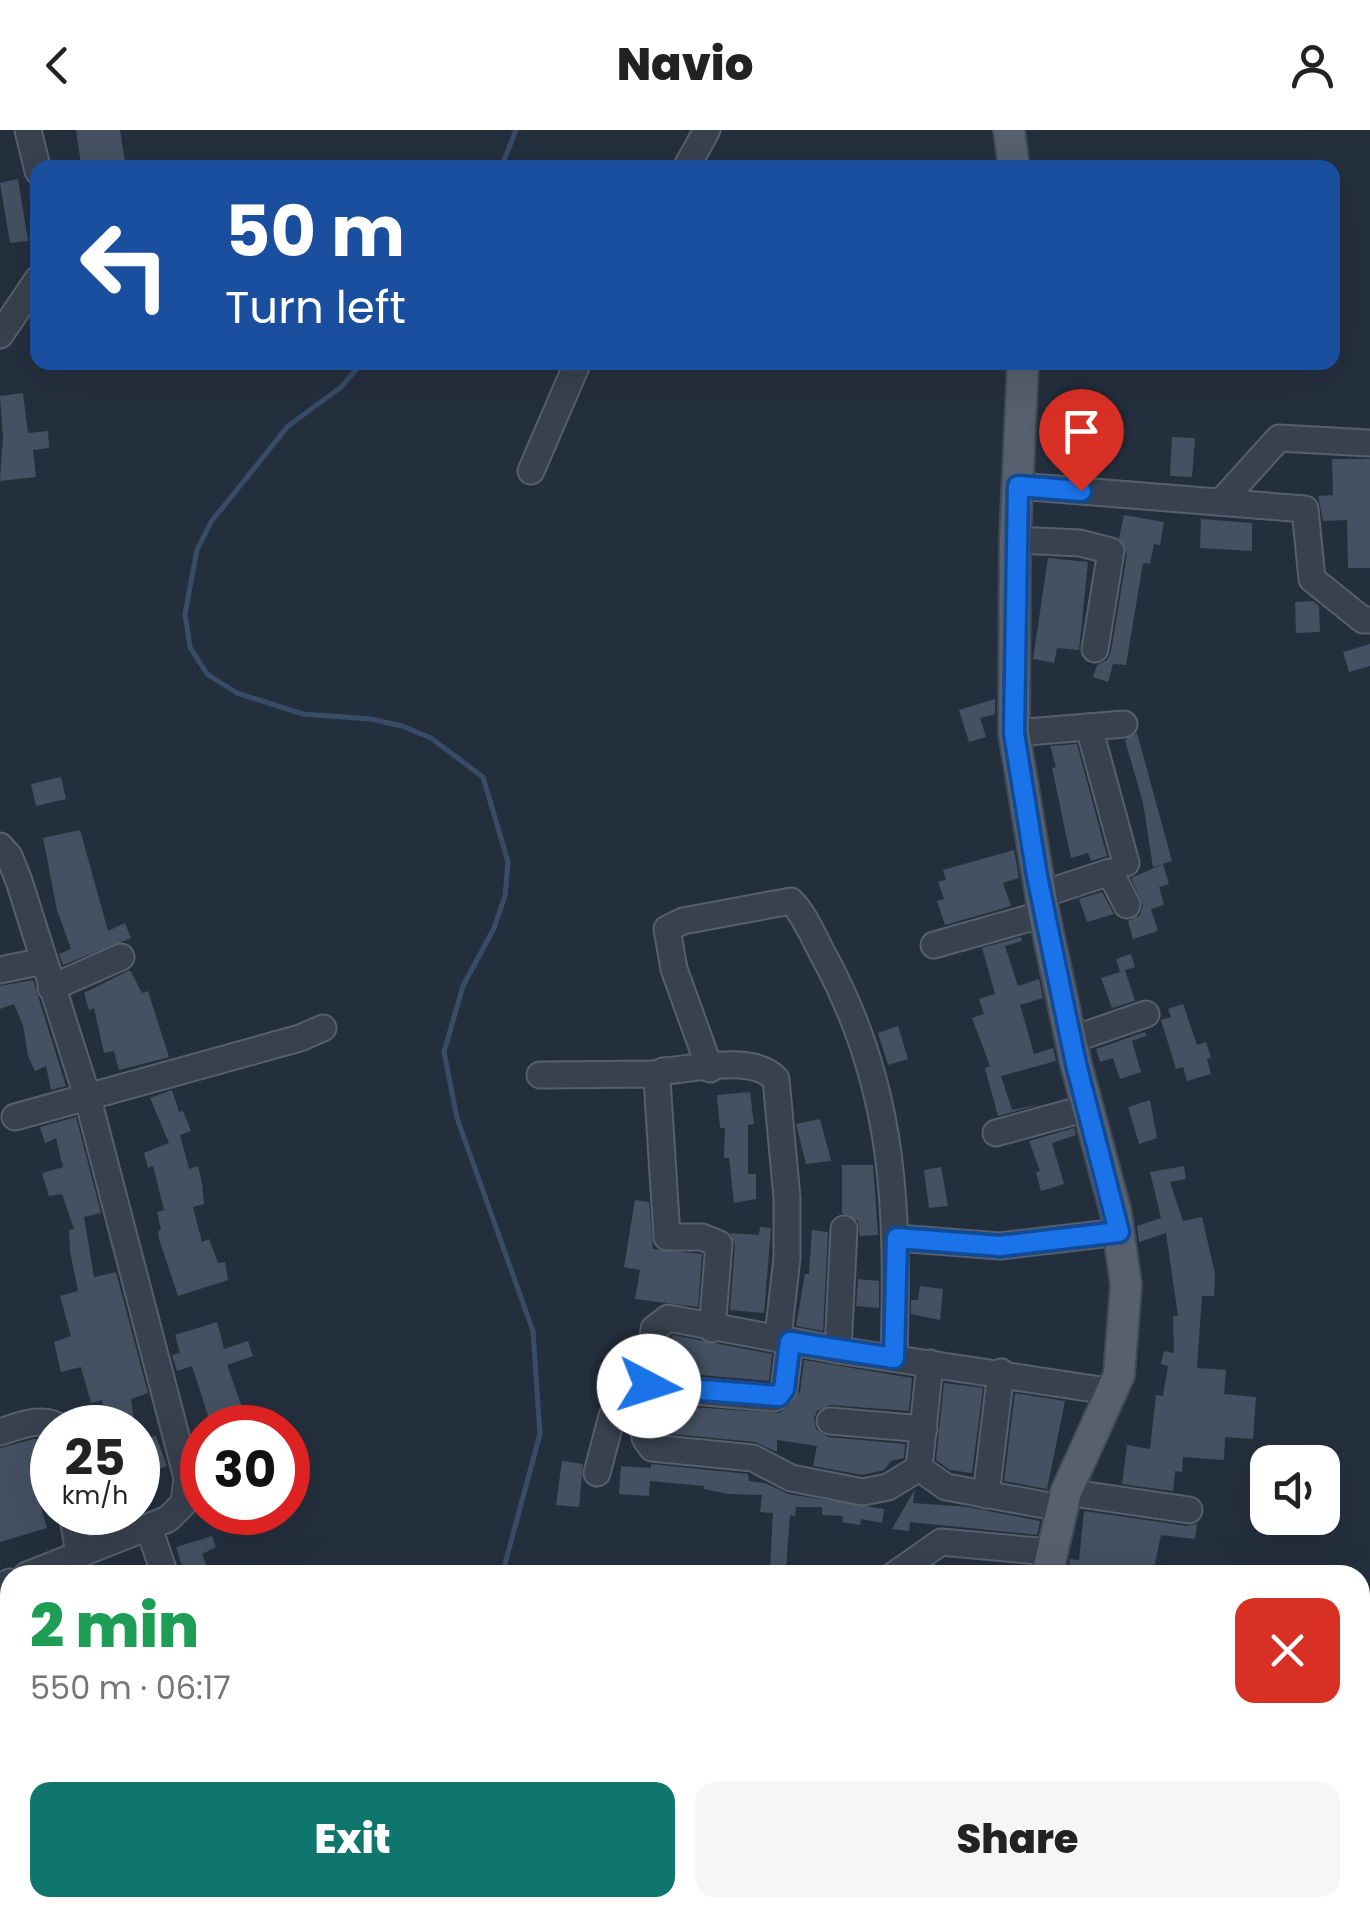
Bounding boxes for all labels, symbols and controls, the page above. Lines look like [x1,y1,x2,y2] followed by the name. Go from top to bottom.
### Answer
[617,33,753,96] text: Navio
[30,38,85,93] icon: back
[1285,38,1340,93] icon: person
[225,182,405,281] text: 50 m
[60,200,190,330] icon: left
[225,276,406,339] text: Turn left
[1039,389,1124,492] pin
[1054,404,1109,459] icon: arrive
[597,1334,701,1438] position arrow
[180,1405,310,1535] speed limit sign: 30
[64,1422,126,1493] text: 25
[1250,1445,1340,1535] map controls
[1250,1445,1340,1535] button: sound
[62,1478,128,1513] text: km/h
[30,1584,199,1668] text: 2 min
[1235,1598,1340,1703] button: close
[30,1665,231,1710] text: 550 m · 06:17
[30,1782,675,1897] button: Exit
[695,1782,1340,1897] button: Share

